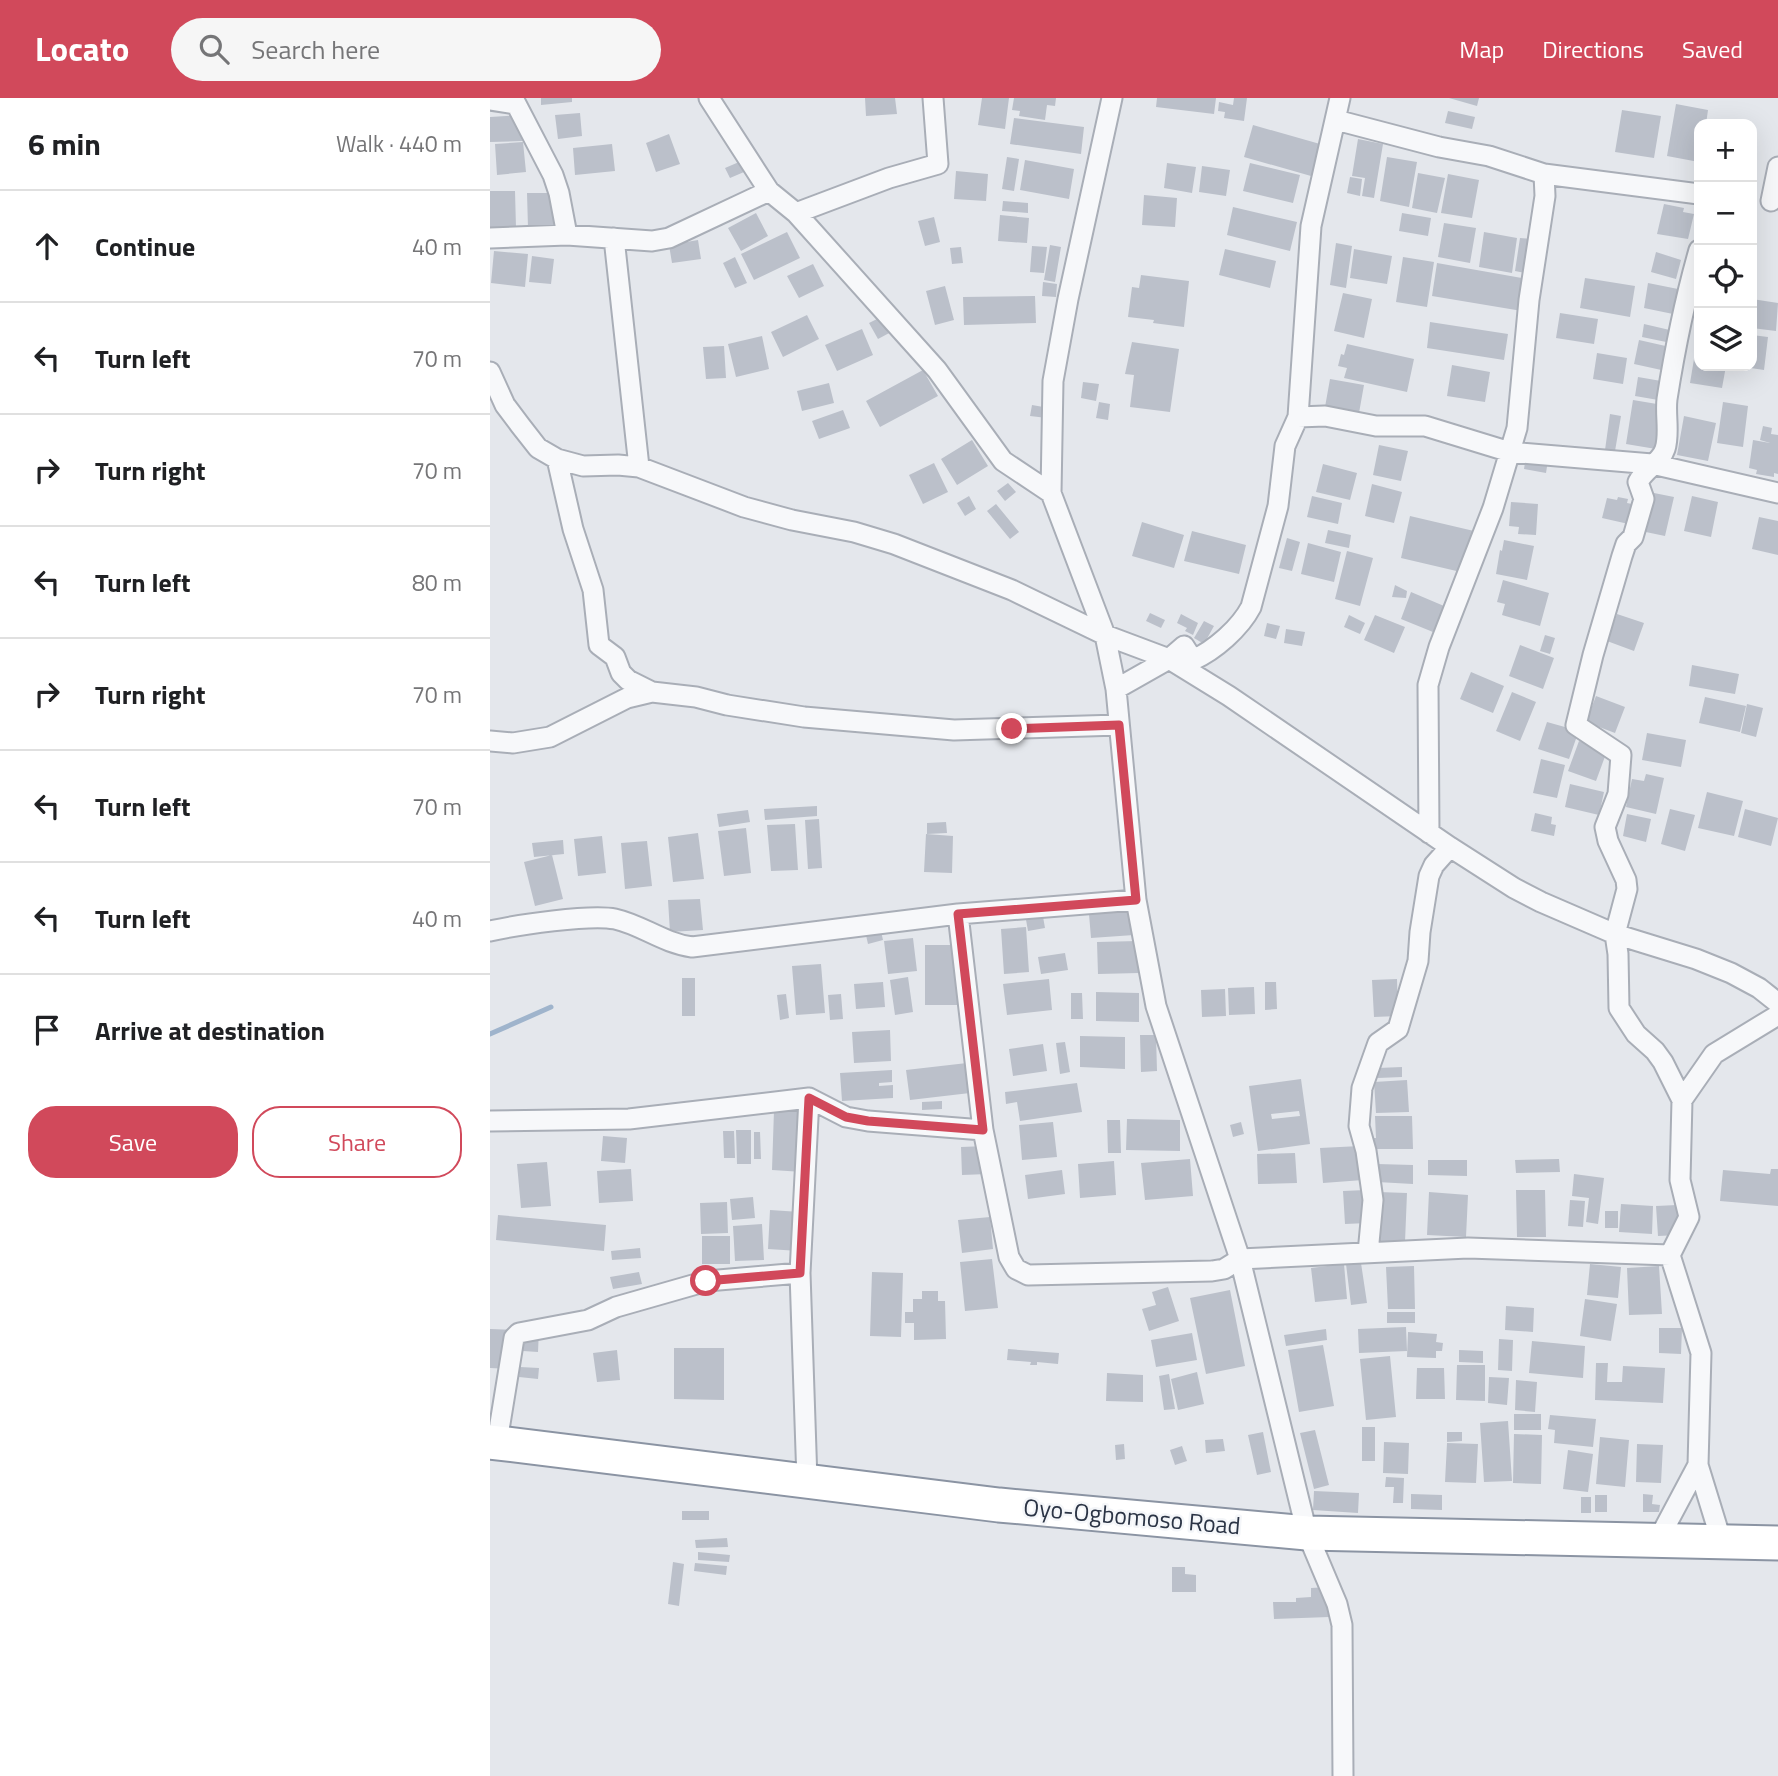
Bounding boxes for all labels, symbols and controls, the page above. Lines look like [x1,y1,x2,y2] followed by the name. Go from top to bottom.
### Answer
[171,18,661,81] search box
[35,24,129,74] text: Locato
[195,30,233,68] icon: search
[251,30,380,69] text: Search here
[1459,31,1504,67] text: Map
[1542,31,1644,67] text: Directions
[1682,31,1743,67] text: Saved
[1694,119,1757,371] map controls
[1694,119,1757,182] button: +
[28,121,101,167] text: 6 min
[336,126,462,161] text: Walk · 440 m
[1694,182,1757,245] button: −
[28,227,66,265] icon: ahead
[95,227,195,266] text: Continue
[412,229,462,264] text: 40 m
[1694,245,1757,308] button: locate
[1694,308,1757,371] button: layers
[28,339,66,377] icon: left
[95,339,190,378] text: Turn left
[412,341,462,376] text: 70 m
[28,451,66,489] icon: right
[95,451,206,490] text: Turn right
[412,453,462,488] text: 70 m
[28,563,66,601] icon: left
[95,563,190,602] text: Turn left
[412,565,462,600] text: 80 m
[28,675,66,713] icon: right
[95,675,206,714] text: Turn right
[412,677,462,712] text: 70 m
[996,713,1027,744] route end
[28,787,66,825] icon: left
[95,787,190,826] text: Turn left
[412,789,462,824] text: 70 m
[28,899,66,937] icon: left
[95,899,190,938] text: Turn left
[412,901,462,936] text: 40 m
[28,1011,66,1049] icon: arrive
[95,1011,325,1050] text: Arrive at destination
[28,1106,238,1178] button: Save
[252,1106,462,1178] button: Share
[690,1265,721,1296] route start
[1022,1489,1242,1543] street label: Oyo-Ogbomoso Road

